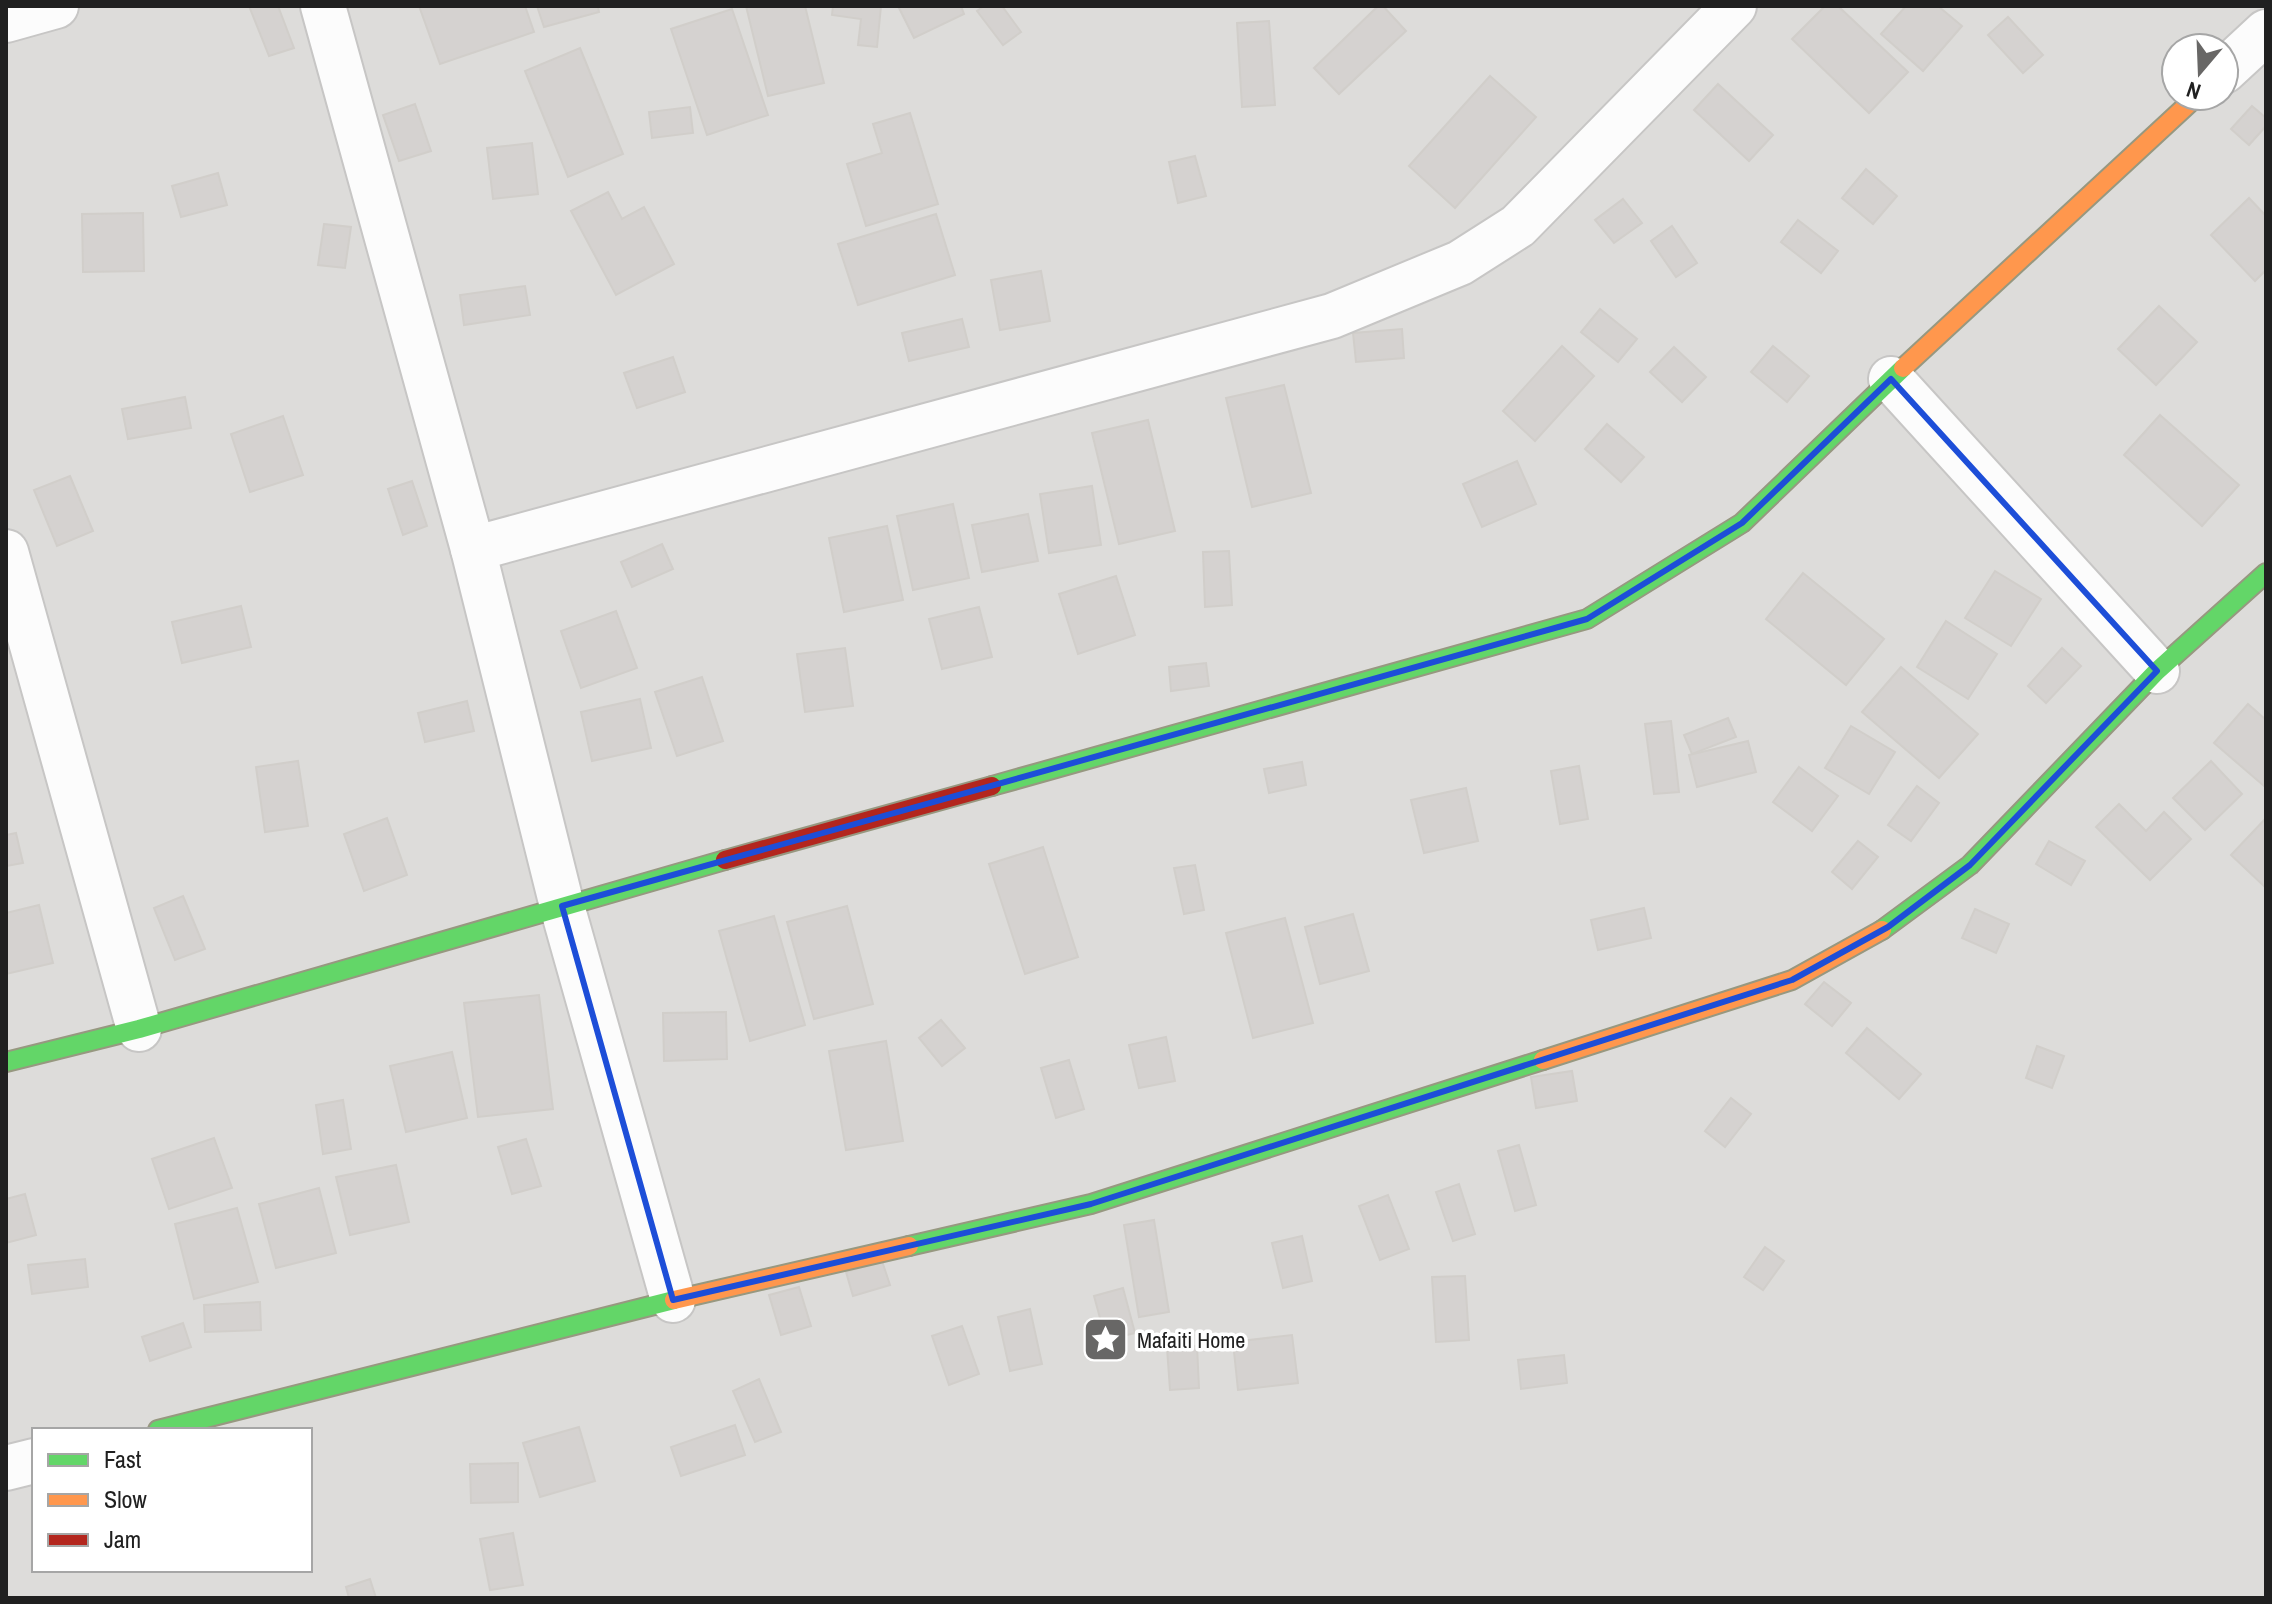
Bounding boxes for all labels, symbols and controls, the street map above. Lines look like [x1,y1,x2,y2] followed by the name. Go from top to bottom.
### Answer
[2160,32,2240,112] north arrow
[2182,75,2205,107] text: N
[1082,1316,1130,1364] place icon: Mafaiti Home
[1137,1325,1245,1355] place label: Mafaiti Home
[32,1428,312,1572] legend
[104,1443,142,1475] text: Fast
[104,1483,147,1515] text: Slow
[104,1523,141,1555] text: Jam

